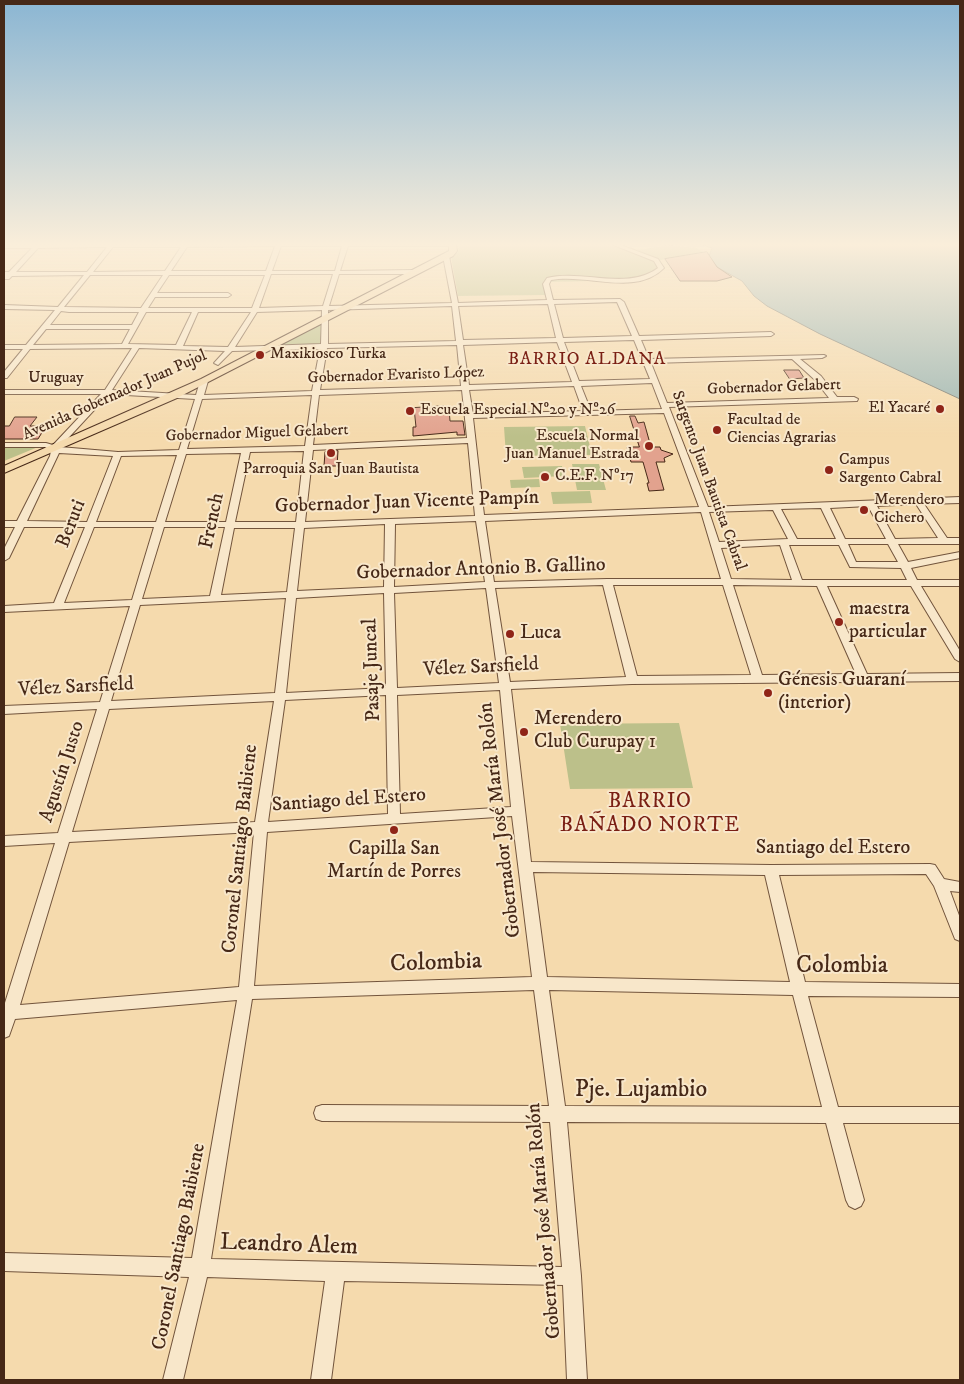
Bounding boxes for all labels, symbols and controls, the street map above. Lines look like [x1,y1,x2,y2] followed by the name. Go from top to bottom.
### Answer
[270,345,386,365] place label: Maxikiosco Turka
[20,347,210,445] street label: Avenida Gobernador Juan Pujol
[254,349,266,361] marker: Maxikiosco Turka
[506,349,668,371] district label: BARRIO ALDANA
[307,363,485,389] street label: Gobernador Evaristo López
[28,369,84,389] street label: Uruguay
[707,376,841,400] street label: Gobernador Gelabert
[667,389,749,573] street label: Sargento Juan Bautista Cabral
[868,399,930,419] place label: El Yacaré
[420,401,615,421] place label: Escuela Especial Nº20 y Nº26
[934,403,946,415] marker: El Yacaré
[404,405,416,417] marker: Escuela Especial Nº20 y Nº26
[727,411,836,449] place label: Facultad de Ciencias Agrarias
[165,421,349,447] street label: Gobernador Miguel Gelabert
[711,424,723,436] marker: Facultad de Ciencias Agrarias
[505,427,639,465] place label: Escuela Normal Juan Manuel Estrada
[643,440,655,452] marker: Escuela Normal Juan Manuel Estrada
[325,447,337,459] marker: Parroquia San Juan Bautista
[839,451,942,489] place label: Campus Sargento Cabral
[243,460,419,480] place label: Parroquia San Juan Bautista
[823,464,835,476] marker: Campus Sargento Cabral
[555,467,634,487] place label: C.E.F. Nº17
[539,471,551,483] marker: C.E.F. Nº17
[275,486,539,520] street label: Gobernador Juan Vicente Pampín
[195,491,231,551] street label: French
[874,491,944,529] place label: Merendero Cichero
[52,497,92,551] street label: Beruti
[858,504,870,516] marker: Merendero Cichero
[356,554,606,586] street label: Gobernador Antonio B. Gallino
[849,598,927,645] place label: maestra particular
[833,616,845,628] marker: maestra particular
[359,618,387,722] street label: Pasaje Juncal
[520,622,561,646] place label: Luca
[504,628,516,640] marker: Luca
[423,653,539,683] street label: Vélez Sarsfield
[778,669,905,716] place label: Génesis Guaraní (interior)
[18,673,134,703] street label: Vélez Sarsfield
[762,687,774,699] marker: Génesis Guaraní (interior)
[475,701,527,939] street label: Gobernador José María Rolón
[534,708,656,755] place label: Merendero Club Curupay 1
[35,718,91,826] street label: Agustín Justo
[518,726,530,738] marker: Merendero Club Curupay 1
[218,743,264,955] street label: Coronel Santiago Baibiene
[271,784,427,818] street label: Santiago del Estero
[558,790,742,840] district label: BARRIO BAÑADO NORTE
[388,824,400,836] marker: Capilla San Martín de Porres
[756,837,910,861] street label: Santiago del Estero
[327,838,461,885] place label: Capilla San Martín de Porres
[390,948,482,980] street label: Colombia
[796,953,888,981] street label: Colombia
[575,1077,707,1105] street label: Pje. Lujambio
[523,1102,567,1340] street label: Gobernador José María Rolón
[148,1142,212,1352] street label: Coronel Santiago Baibiene
[220,1229,358,1263] street label: Leandro Alem

